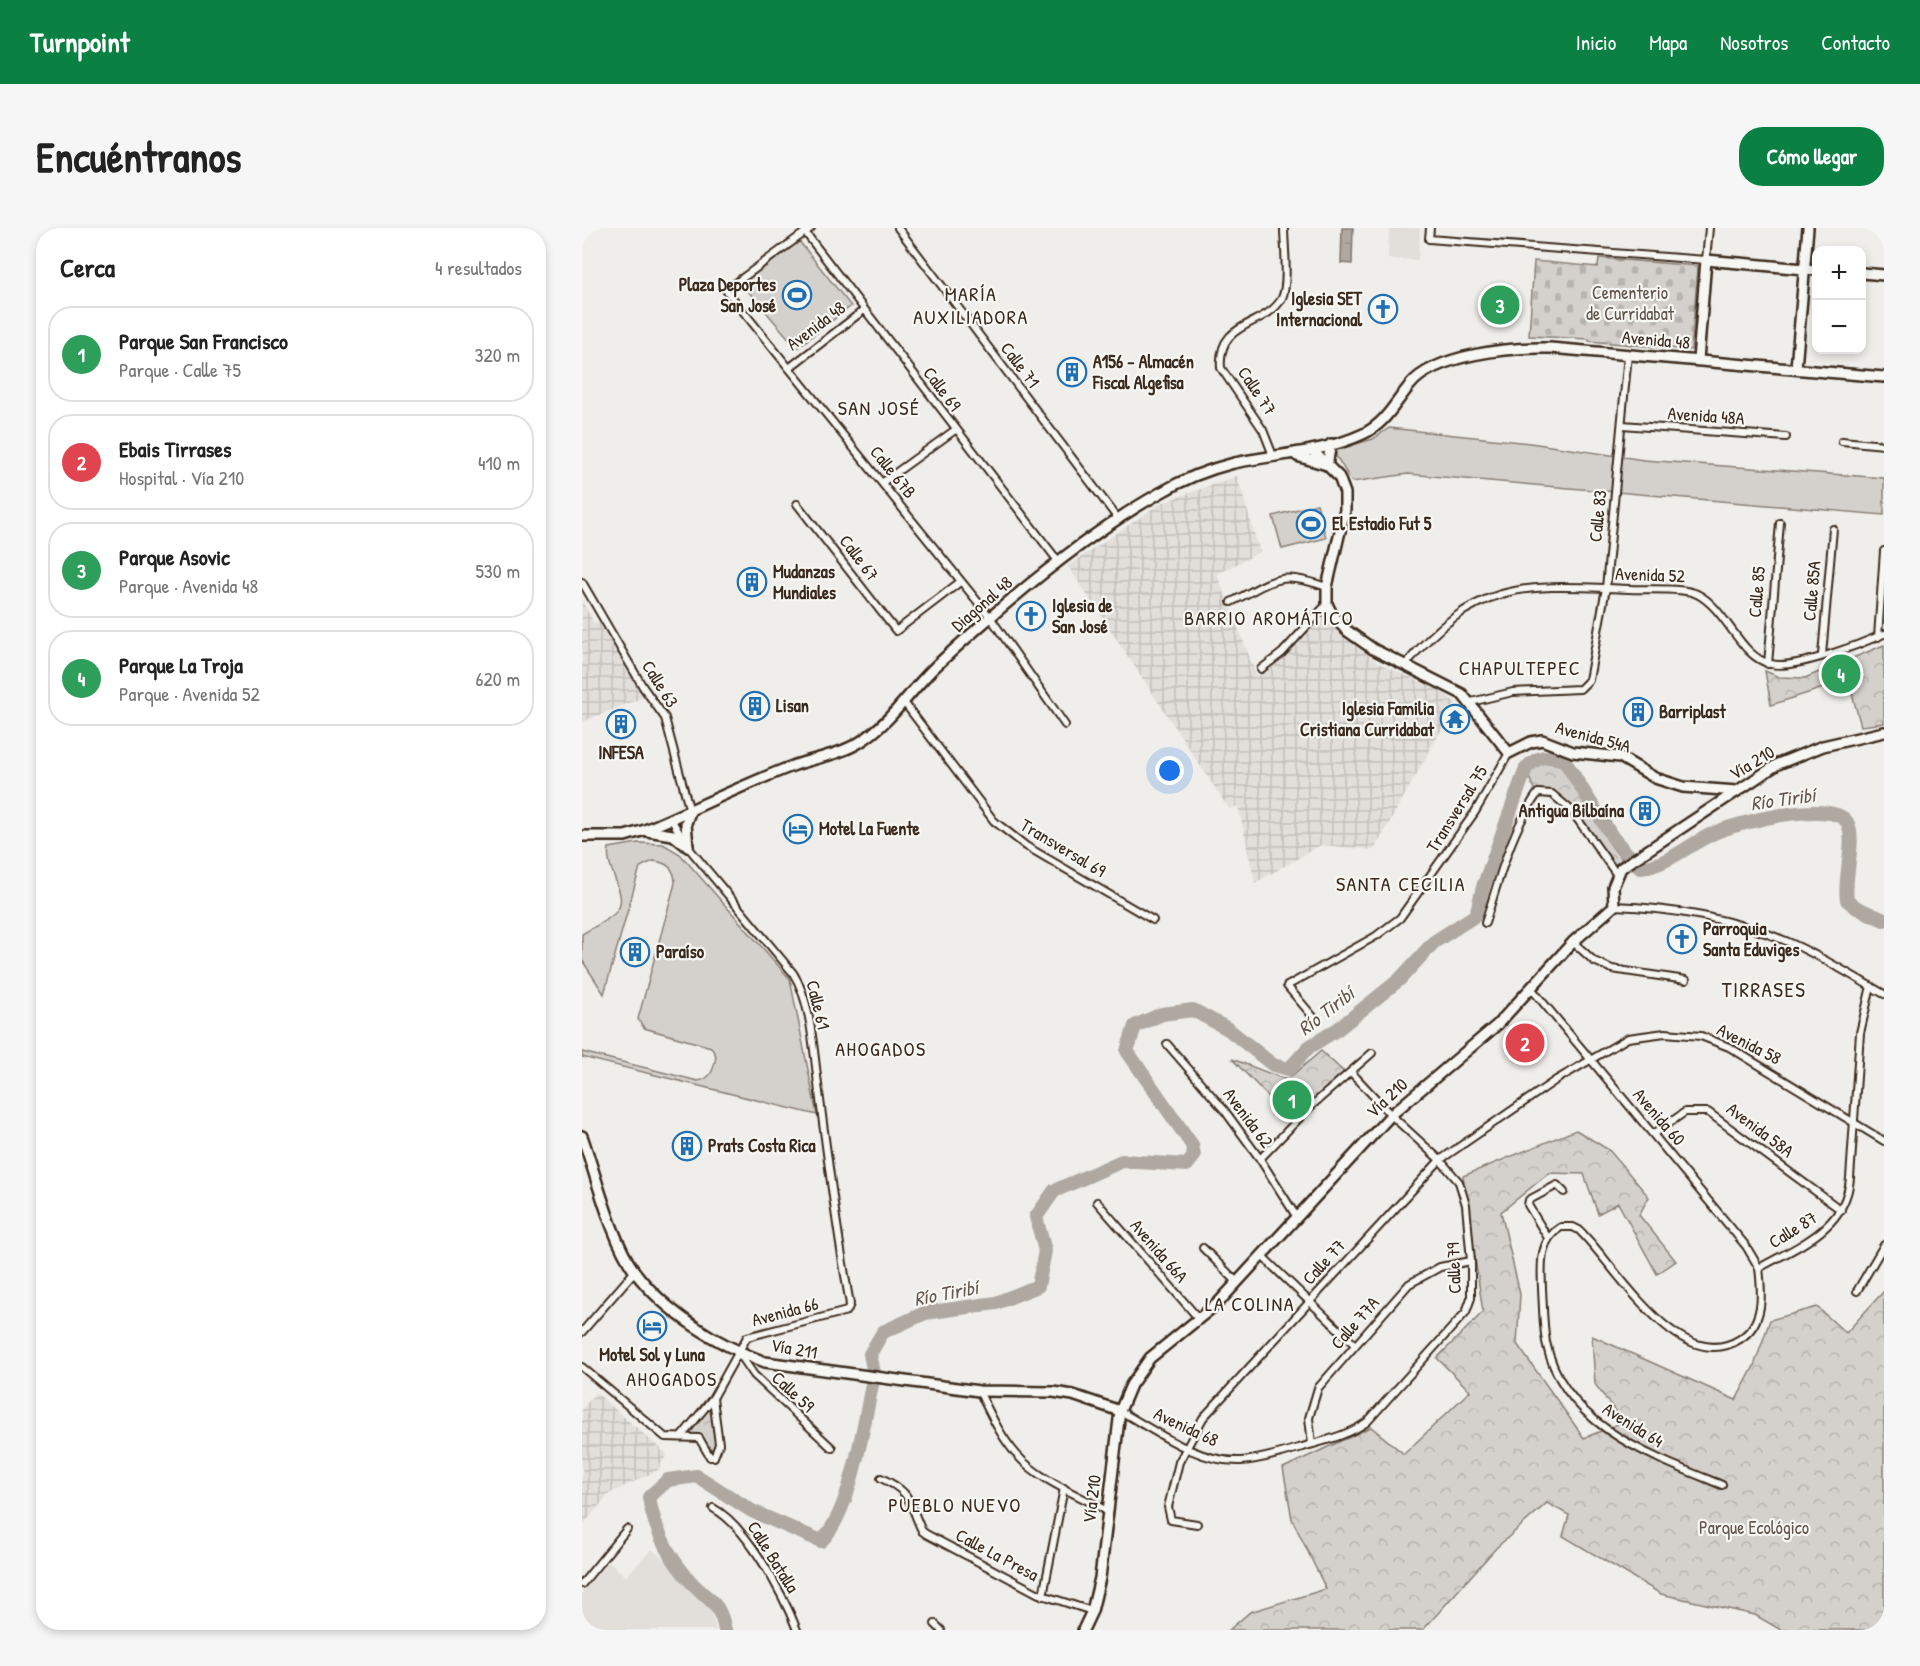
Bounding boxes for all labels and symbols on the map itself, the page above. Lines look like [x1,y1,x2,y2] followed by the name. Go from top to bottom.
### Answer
[679,272,777,318] place label: Plaza Deportes San José
[781,279,813,311] sports icon: Plaza Deportes San José
[913,280,1029,330] district label: MARÍA AUXILIADORA
[1586,280,1675,326] park label: Cementerio de Curridabat
[1480,282,1520,328] pin: 3
[1276,286,1363,332] place label: Iglesia SET Internacional
[1367,293,1399,325] church icon: Iglesia SET Internacional
[781,295,851,356] street label: Avenida 48
[1621,324,1691,355] street label: Avenida 48
[995,337,1046,393] street label: Calle 71
[1092,349,1194,396] place label: A156 - Almacén Fiscal Algefisa
[1056,356,1088,388] building icon: A156 - Almacén Fiscal Algefisa
[917,361,968,416] street label: Calle 69
[1232,361,1283,420] street label: Calle 77
[838,394,920,421] district label: SAN JOSÉ
[1667,400,1745,431] street label: Avenida 48A
[864,440,922,503] street label: Calle 67B
[1582,489,1613,543] street label: Calle 83
[1295,508,1327,540] sports icon: El Estadio Fut 5
[1332,511,1432,536] place label: El Estadio Fut 5
[834,529,885,586] street label: Calle 67
[773,559,836,605] place label: Mudanzas Mundiales
[1796,560,1827,622] street label: Calle 85A
[1615,561,1686,588] street label: Avenida 52
[1742,565,1771,619] street label: Calle 85
[736,566,768,598] building icon: Mudanzas Mundiales
[946,570,1018,637] street label: Diagonal 48
[1052,593,1113,639] place label: Iglesia de San José
[1015,600,1047,632] church icon: Iglesia de San José
[1184,604,1354,631] district label: BARRIO AROMÁTICO
[1822,652,1860,696] pin: 4
[1459,654,1581,681] district label: CHAPULTEPEC
[636,655,685,712] street label: Calle 63
[739,690,771,722] building icon: Lisan
[776,693,809,718] place label: Lisan
[1300,696,1435,742] place label: Iglesia Familia Cristiana Curridabat
[1622,696,1654,728] building icon: Barriplast
[1659,699,1727,725] place label: Barriplast
[1439,703,1471,735] temple icon: Iglesia Familia Cristiana Curridabat
[605,708,637,740] building icon: INFESA
[1553,715,1634,759] street label: Avenida 54A
[1725,739,1779,786] street label: Vía 210
[598,740,644,765] place label: INFESA
[1155,756,1184,785] your location
[1420,760,1493,857] street label: Transversal 75
[1749,780,1819,816] water label: Río Tiribí
[1629,795,1661,827] building icon: Antigua Bilbaína
[1519,798,1625,824] place label: Antigua Bilbaína
[1016,812,1111,883] street label: Transversal 69
[782,813,814,845] hotel icon: Motel La Fuente
[819,816,921,841] place label: Motel La Fuente
[1336,870,1466,897] district label: SANTA CECILIA
[1703,916,1799,963] place label: Parroquia Santa Eduviges
[1666,923,1698,955] church icon: Parroquia Santa Eduviges
[619,936,651,968] building icon: Paraíso
[656,939,705,964] place label: Paraíso
[1722,975,1806,1004] district label: TIRRASES
[800,978,837,1032] street label: Calle 61
[1292,978,1362,1041] water label: Río Tiribí
[1713,1017,1786,1070] street label: Avenida 58
[1506,1020,1544,1066] pin: 2
[835,1035,927,1062] district label: AHOGADOS
[1360,1072,1413,1123] street label: Vía 210
[1272,1078,1312,1122] pin: 1
[1218,1083,1280,1153] street label: Avenida 62
[1627,1083,1691,1151] street label: Avenida 60
[1722,1096,1799,1163] street label: Avenida 58A
[671,1130,703,1162] building icon: Prats Costa Rica
[708,1133,817,1158] place label: Prats Costa Rica
[1764,1205,1822,1254] street label: Calle 87
[1125,1214,1194,1288] street label: Avenida 66A
[1296,1233,1351,1290] street label: Calle 77
[1440,1241,1467,1294] street label: Calle 79
[911,1273,983,1312] water label: Río Tiribí
[1205,1290,1295,1317] district label: LA COLINA
[749,1291,821,1332] street label: Avenida 66
[1325,1291,1385,1354] street label: Calle 77A
[636,1310,668,1342] hotel icon: Motel Sol y Luna
[769,1332,819,1365] street label: Vía 211
[599,1342,706,1368] place label: Motel Sol y Luna
[626,1365,718,1392] district label: AHOGADOS
[766,1365,821,1418] street label: Calle 59
[1598,1396,1669,1453] street label: Avenida 64
[1150,1401,1223,1452] street label: Avenida 68
[1076,1473,1107,1524] street label: Vía 210
[888,1491,1022,1518] district label: PUEBLO NUEVO
[1699,1515,1809,1540] park label: Parque Ecológico
[742,1516,805,1597] street label: Calle Batalla
[951,1522,1043,1587] street label: Calle La Presa

